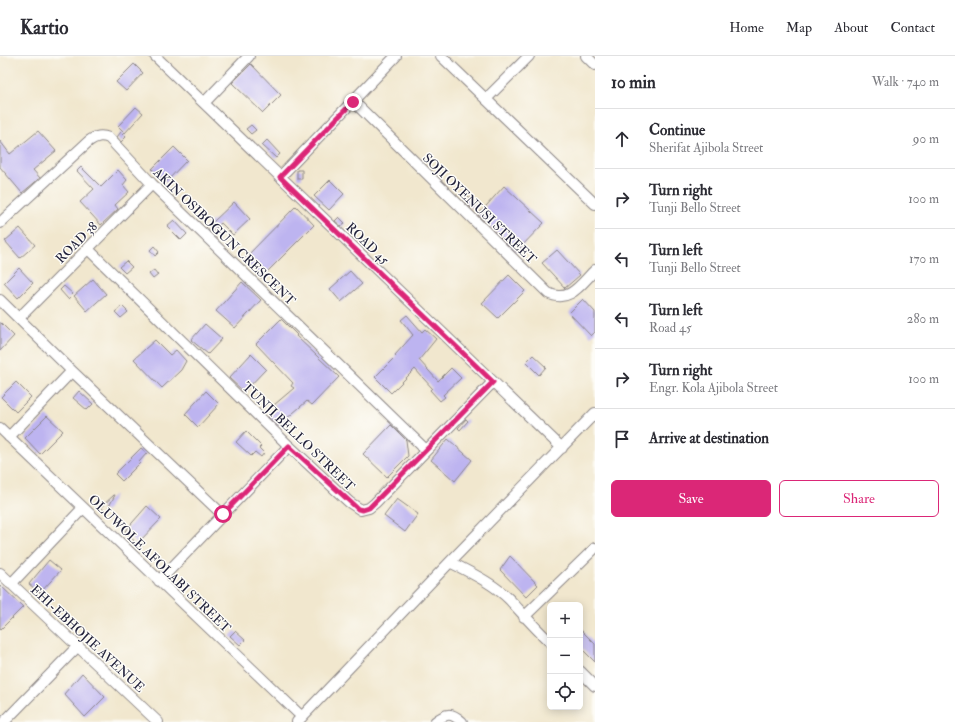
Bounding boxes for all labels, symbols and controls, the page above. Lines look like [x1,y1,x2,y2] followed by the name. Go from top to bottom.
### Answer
[20,16,68,40] text: Kartio
[729,19,764,36] text: Home
[786,19,812,36] text: Map
[834,19,868,36] text: About
[890,19,935,36] text: Contact
[611,72,656,93] text: 10 min
[872,74,939,90] text: Walk · 740 m
[344,93,362,111] route end
[649,121,705,140] text: Continue
[611,128,633,150] icon: ahead
[913,131,939,147] text: 90 m
[649,140,763,156] text: Sherifat Ajibola Street
[419,150,540,267] street label: SOJI OYENUSI STREET
[149,164,299,309] street label: AKIN OSIBOGUN CRESCENT
[649,181,712,200] text: Turn right
[611,188,633,210] icon: right
[908,191,939,207] text: 100 m
[649,200,741,216] text: Tunji Bello Street
[53,219,101,267] street label: ROAD 38
[342,219,392,268] street label: ROAD 45
[649,241,703,260] text: Turn left
[611,248,633,270] icon: left
[909,251,939,267] text: 170 m
[649,260,741,276] text: Tunji Bello Street
[649,301,703,320] text: Turn left
[611,308,633,330] icon: left
[907,311,939,327] text: 280 m
[649,320,692,336] text: Road 45
[649,361,712,380] text: Turn right
[611,368,633,390] icon: right
[908,371,939,387] text: 100 m
[239,379,358,495] street label: TUNJI BELLO STREET
[649,380,778,396] text: Engr. Kola Ajibola Street
[611,428,633,450] icon: arrive
[649,429,769,448] text: Arrive at destination
[611,480,771,517] button: Save
[779,480,939,517] button: Share
[85,491,234,636] street label: OLUWOLE AFOLABI STREET
[214,505,232,523] route start
[27,582,148,696] street label: EHI-EBHOJIE AVENUE
[547,602,583,710] map controls
[547,602,583,638] button: +
[547,638,583,674] button: −
[547,674,583,710] button: locate

